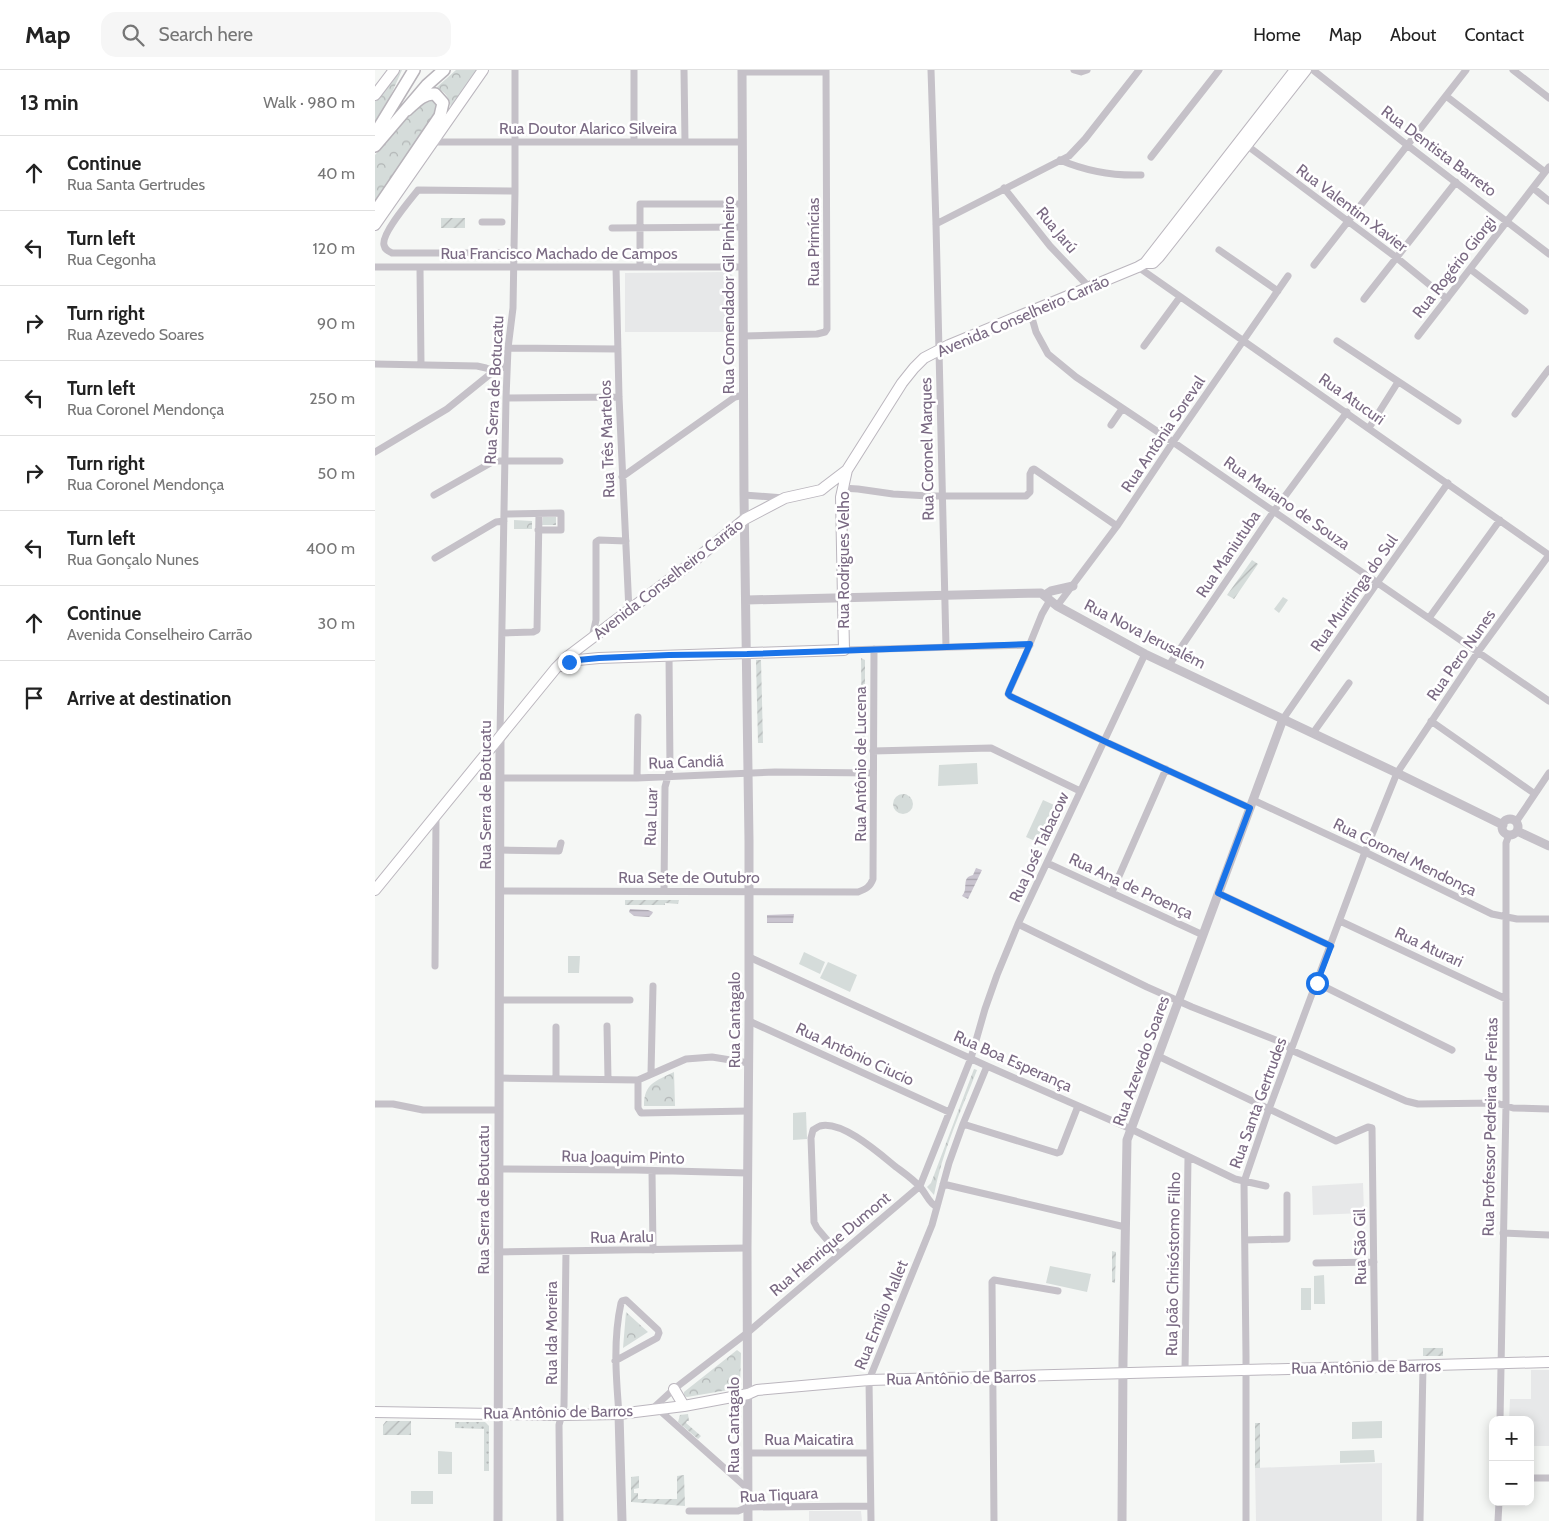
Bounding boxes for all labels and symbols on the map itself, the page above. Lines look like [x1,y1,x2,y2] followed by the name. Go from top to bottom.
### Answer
[1378,102,1500,201] street label: Rua Dentista Barreto
[499,119,677,138] street label: Rua Doutor Alarico Silveira
[1293,160,1412,257] street label: Rua Valentim Xavier
[719,196,738,394] street label: Rua Comendador Gil Pinheiro
[804,197,823,286] street label: Rua Primícias
[1032,203,1082,257] street label: Rua Jarú
[1408,212,1500,322] street label: Rua Rogério Giorgi
[440,244,678,263] street label: Rua Francisco Machado de Campos
[934,271,1112,361] street label: Avenida Conselheiro Carrão
[481,315,507,465] street label: Rua Serra de Botucatu
[1315,369,1389,429] street label: Rua Atucuri
[1117,372,1209,496] street label: Rua Antônia Soreval
[916,377,938,521] street label: Rua Coronel Marques
[595,379,619,498] street label: Rua Três Martelos
[1220,452,1354,554] street label: Rua Mariano de Souza
[834,491,853,629] street label: Rua Rodrigues Velho
[1192,507,1264,601] street label: Rua Maniutuba
[589,514,747,643] street label: Avenida Conselheiro Carrão
[1307,531,1402,655] street label: Rua Muritinga do Sul
[1081,595,1209,673] street label: Rua Nova Jerusalém
[1423,606,1500,704] street label: Rua Pero Nunes
[558,651,581,674] route end
[851,686,870,842] street label: Rua Antônio de Lucena
[476,720,495,870] street label: Rua Serra de Botucatu
[648,751,724,773] street label: Rua Candiá
[640,787,662,846] street label: Rua Luar
[1005,788,1073,905] street label: Rua José Tabacow
[1330,814,1480,900] street label: Rua Coronel Mendonça
[1066,849,1196,923] street label: Rua Ana de Proença
[618,868,760,887] street label: Rua Sete de Outubro
[1392,923,1466,971] street label: Rua Aturari
[725,971,744,1068] street label: Rua Cantagalo
[1306,972,1329,995] route start
[1109,993,1174,1129] street label: Rua Azevedo Soares
[1479,1017,1501,1237] street label: Rua Professor Pedreira de Freitas
[793,1018,917,1090] street label: Rua Antônio Ciucio
[951,1026,1076,1096] street label: Rua Boa Esperança
[1225,1035,1291,1171] street label: Rua Santa Gertrudes
[474,1125,493,1275] street label: Rua Serra de Botucatu
[561,1146,685,1168] street label: Rua Joaquim Pinto
[1162,1171,1184,1356] street label: Rua João Chrisóstomo Filho
[766,1188,895,1300] street label: Rua Henrique Dumont
[1350,1208,1370,1285] street label: Rua São Gil
[590,1227,654,1247] street label: Rua Aralu
[850,1257,912,1373] street label: Rua Emílio Mallet
[542,1281,561,1385] street label: Rua Ida Moreira
[1291,1356,1441,1378] street label: Rua Antônio de Barros
[886,1367,1036,1389] street label: Rua Antônio de Barros
[724,1376,743,1473] street label: Rua Cantagalo
[483,1401,633,1423] street label: Rua Antônio de Barros
[764,1430,854,1449] street label: Rua Maicatira
[739,1483,819,1507] street label: Rua Tiquara

